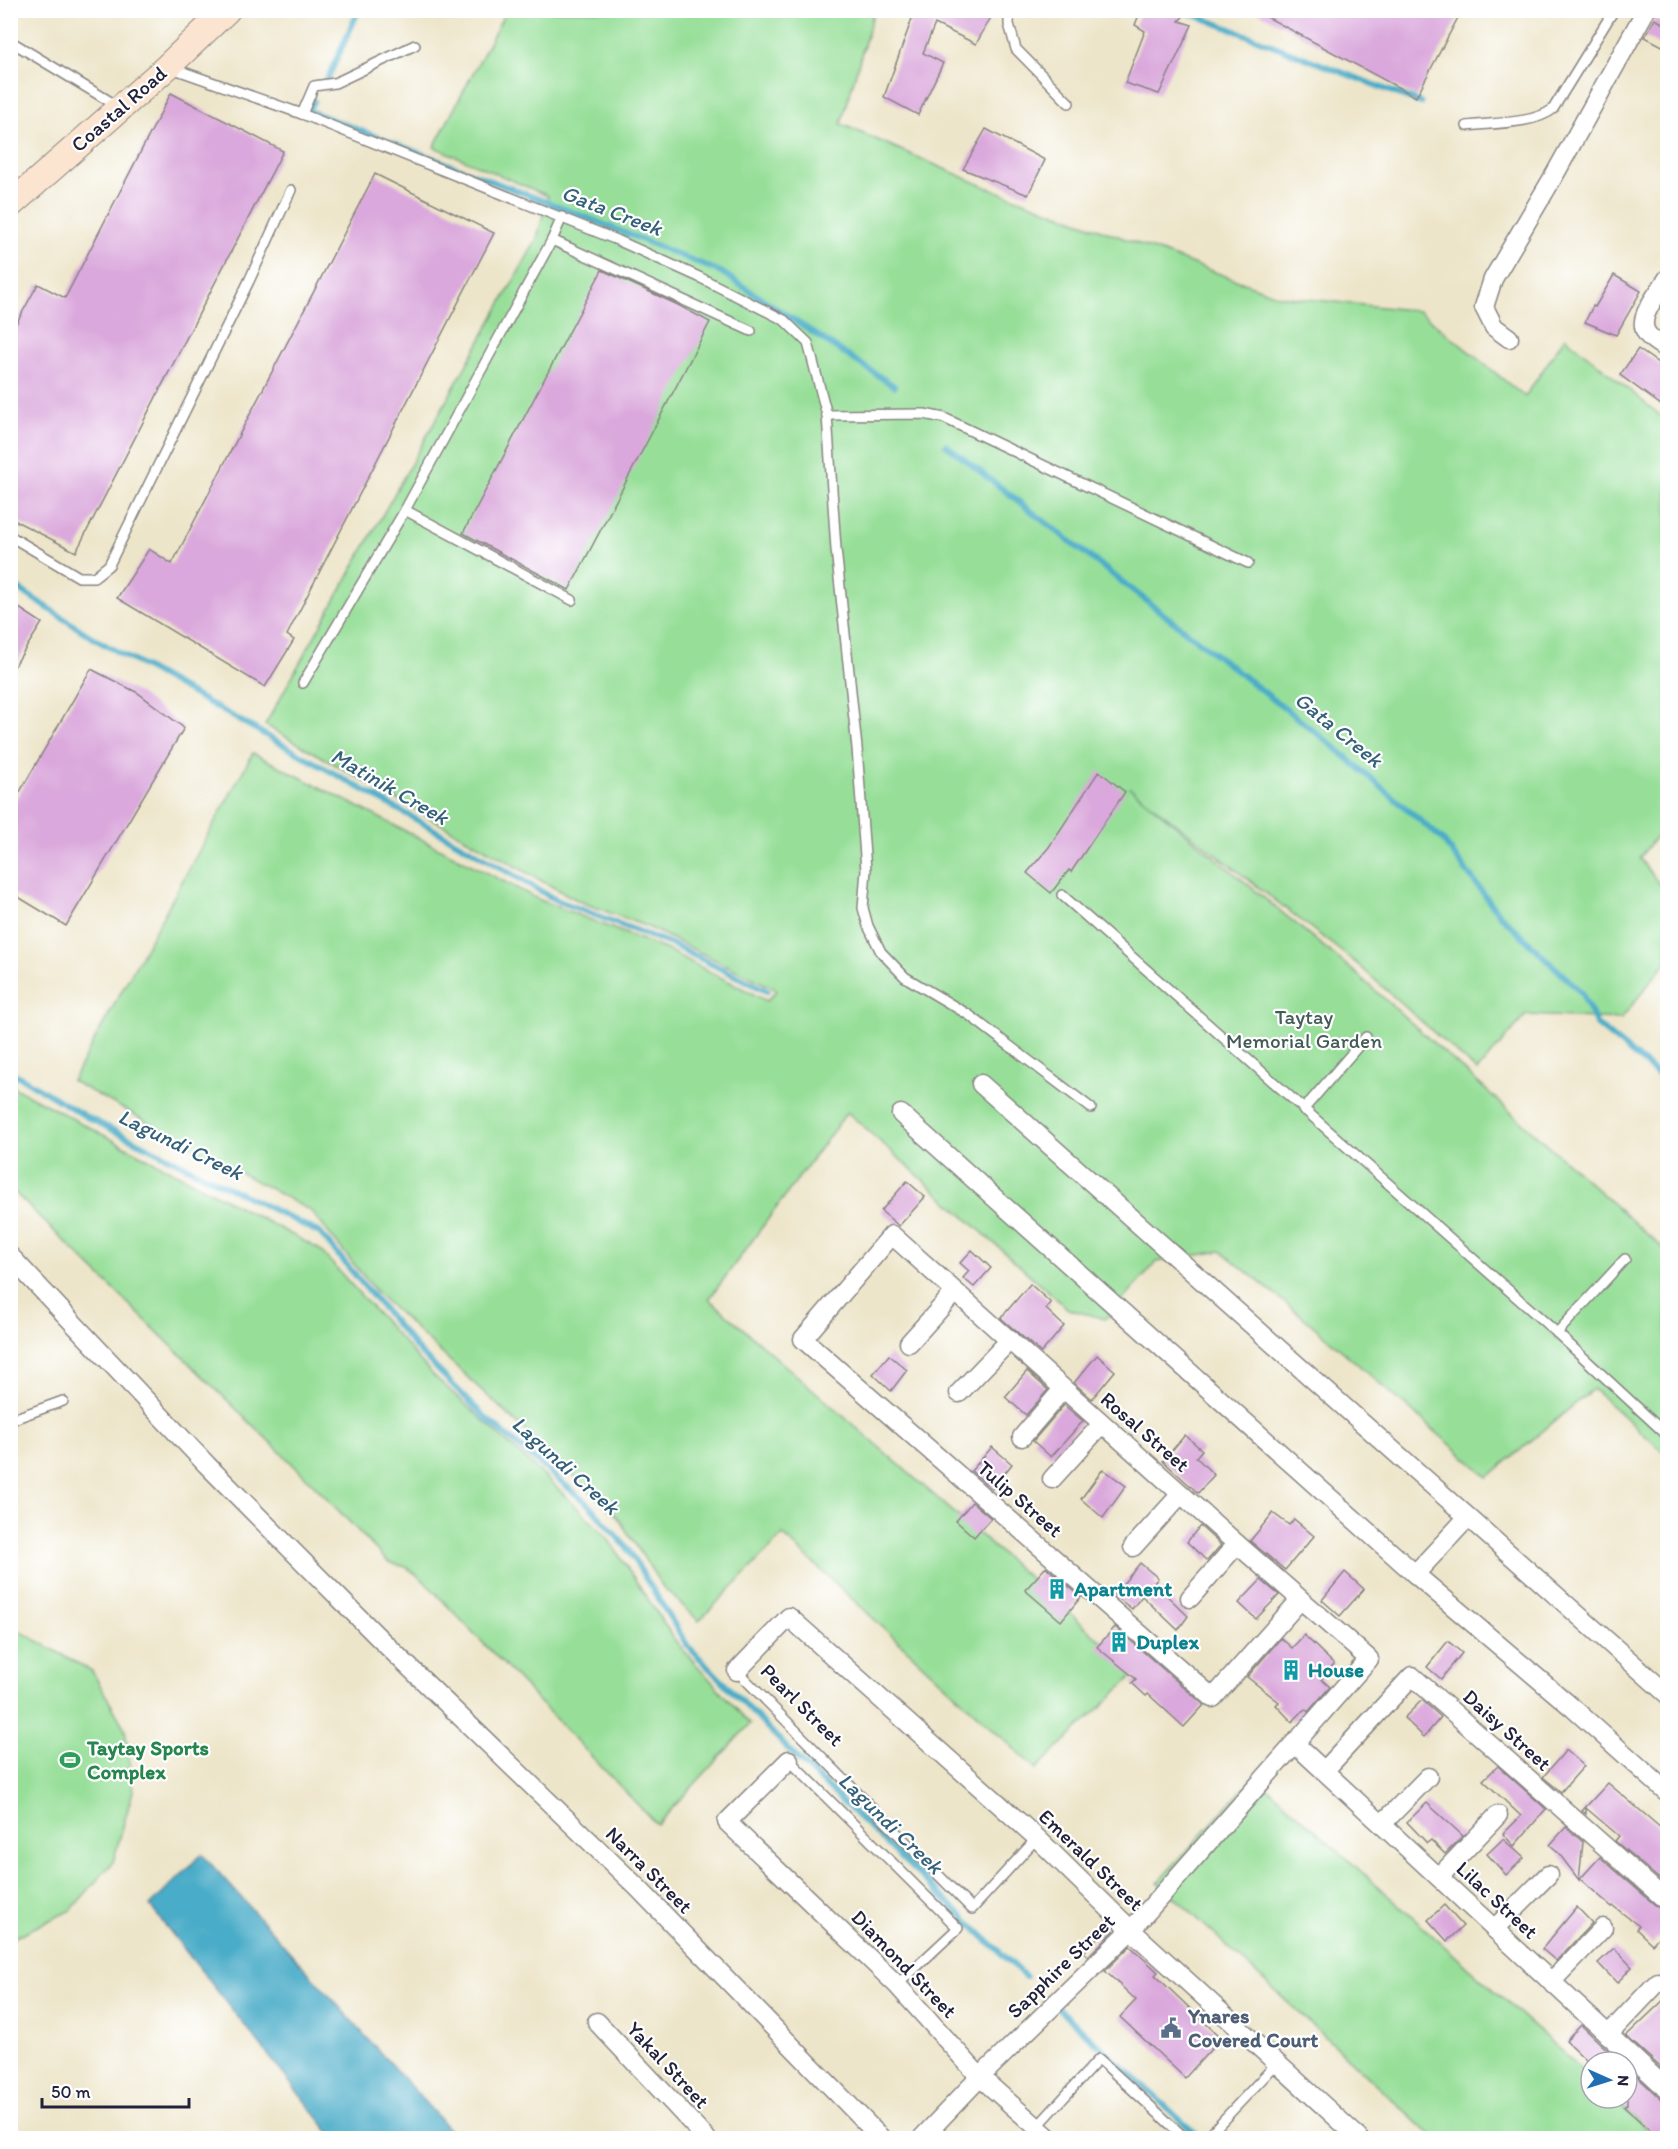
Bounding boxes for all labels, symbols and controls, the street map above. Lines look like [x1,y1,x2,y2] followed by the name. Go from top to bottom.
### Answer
[66,60,172,157] street label: Coastal Road
[558,179,667,243] water label: Gata Creek
[1289,686,1389,774] water label: Gata Creek
[326,742,455,832] water label: Matinik Creek
[1226,1004,1382,1053] park label: Taytay Memorial Garden
[114,1103,249,1187] water label: Lagundi Creek
[1096,1386,1195,1477] street label: Rosal Street
[506,1410,626,1522] water label: Lagundi Creek
[973,1455,1068,1542] street label: Tulip Street
[1073,1576,1172,1602] place label: Apartment
[1045,1577,1069,1601] building icon: Apartment
[1136,1629,1200,1655] place label: Duplex
[1107,1630,1131,1654] building icon: Duplex
[1308,1657,1364,1682] place label: House
[756,1658,849,1751] street label: Pearl Street
[1279,1658,1303,1682] building icon: House
[1458,1684,1557,1776] street label: Daisy Street
[86,1735,209,1785] place label: Taytay Sports Complex
[58,1748,82,1772] sports icon: Taytay Sports Complex
[833,1767,950,1881] water label: Lagundi Creek
[1034,1804,1149,1916] street label: Emerald Street
[601,1821,698,1918] street label: Narra Street
[1451,1856,1543,1944] street label: Lilac Street
[846,1904,962,2023] street label: Diamond Street
[1002,1908,1120,2023] street label: Sapphire Street
[1187,2003,1318,2052] place label: Ynares Covered Court
[622,2016,715,2113] street label: Yakal Street
[1159,2016,1183,2040] public building icon: Ynares Covered Court
[1579,2050,1639,2110] north arrow
[42,2071,189,2109] scale bar
[1614,2075,1633,2087] text: N
[51,2081,91,2103] text: 50 m

